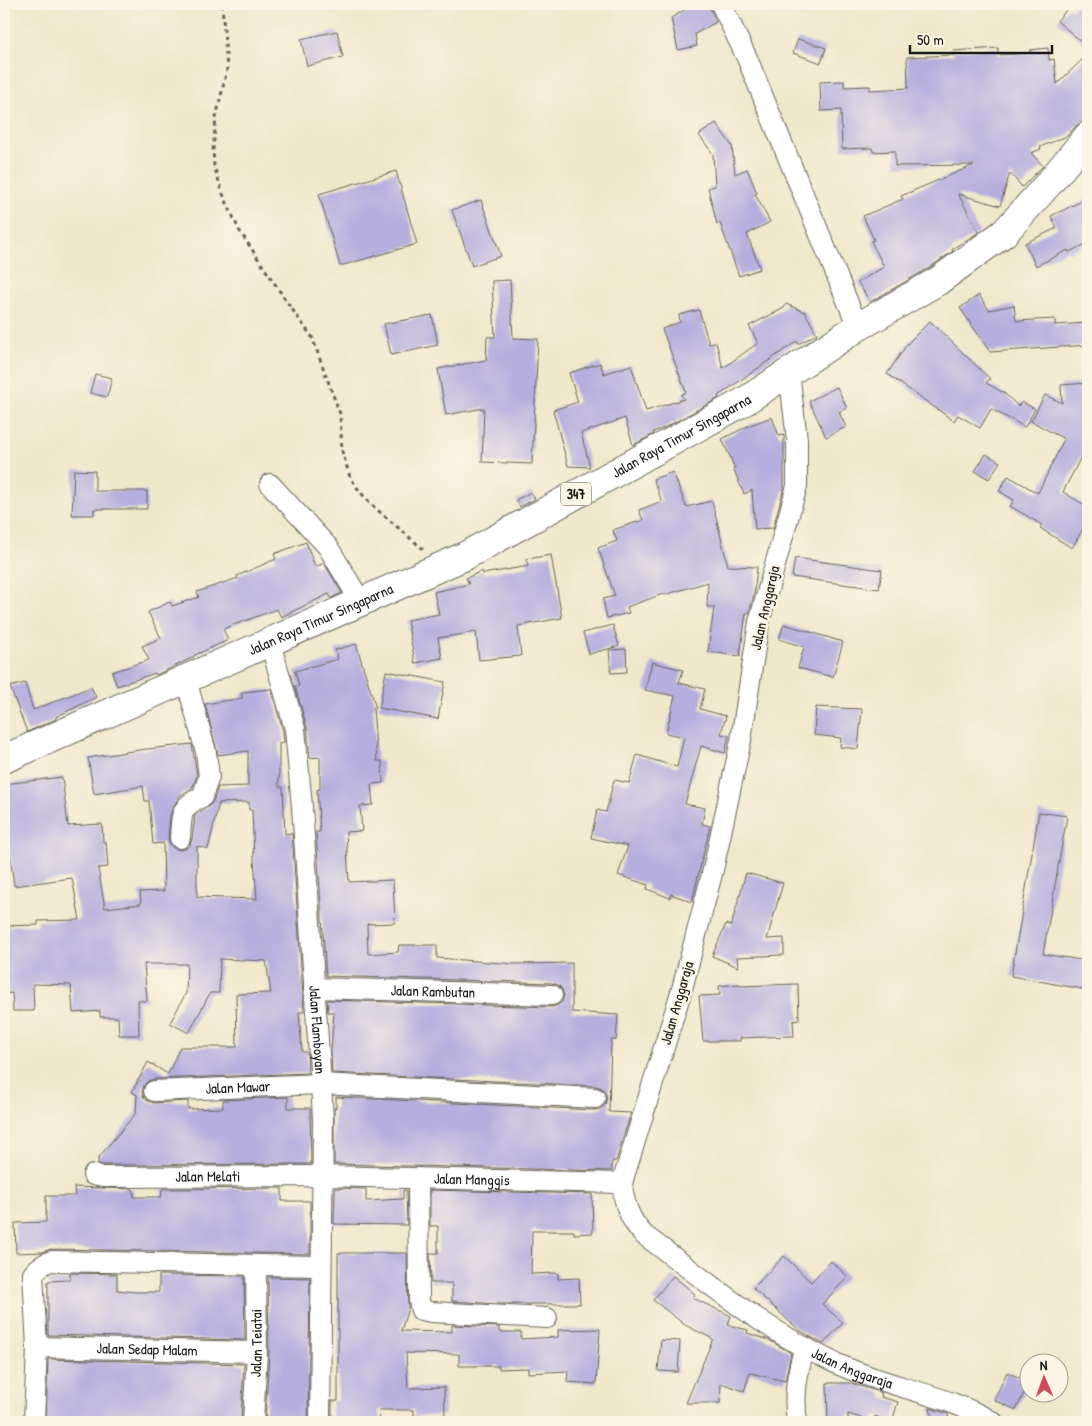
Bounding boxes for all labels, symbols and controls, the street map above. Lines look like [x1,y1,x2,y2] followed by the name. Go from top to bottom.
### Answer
[910,22,1052,54] scale bar
[917,29,944,50] text: 50 m
[608,389,755,483] street label: Jalan Raya Timur Singaparna
[561,482,591,506] road number: 347
[745,564,784,652] street label: Jalan Anggaraja
[245,578,396,660] street label: Jalan Raya Timur Singaparna
[655,959,698,1047] street label: Jalan Anggaraja
[390,979,476,1003] street label: Jalan Rambutan
[304,985,331,1075] street label: Jalan Flamboyan
[205,1075,271,1099] street label: Jalan Mawar
[175,1165,240,1187] street label: Jalan Melati
[434,1168,510,1190] street label: Jalan Manggis
[245,1309,267,1378] street label: Jalan Teiatai
[96,1337,198,1361] street label: Jalan Sedap Malam
[808,1342,896,1394] street label: Jalan Anggaraja
[1020,1354,1070,1404] north arrow
[1039,1355,1048,1374] text: N

